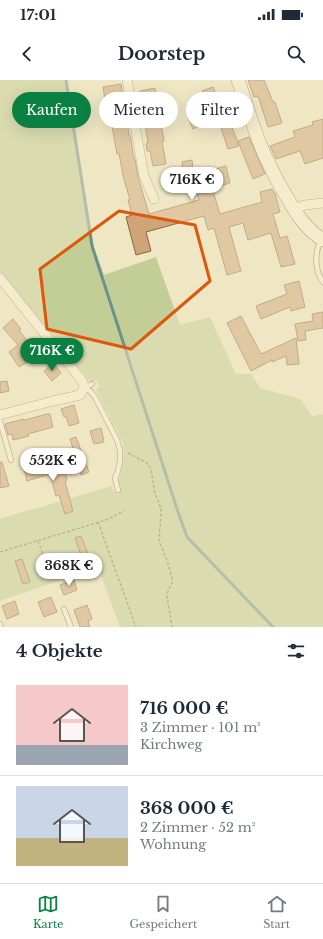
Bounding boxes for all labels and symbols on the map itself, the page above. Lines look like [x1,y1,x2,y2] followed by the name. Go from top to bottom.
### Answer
[159,167,225,201] pin: 716K €
[19,338,85,372] pin: 716K €
[20,448,86,482] pin: 552K €
[36,553,102,587] pin: 368K €

